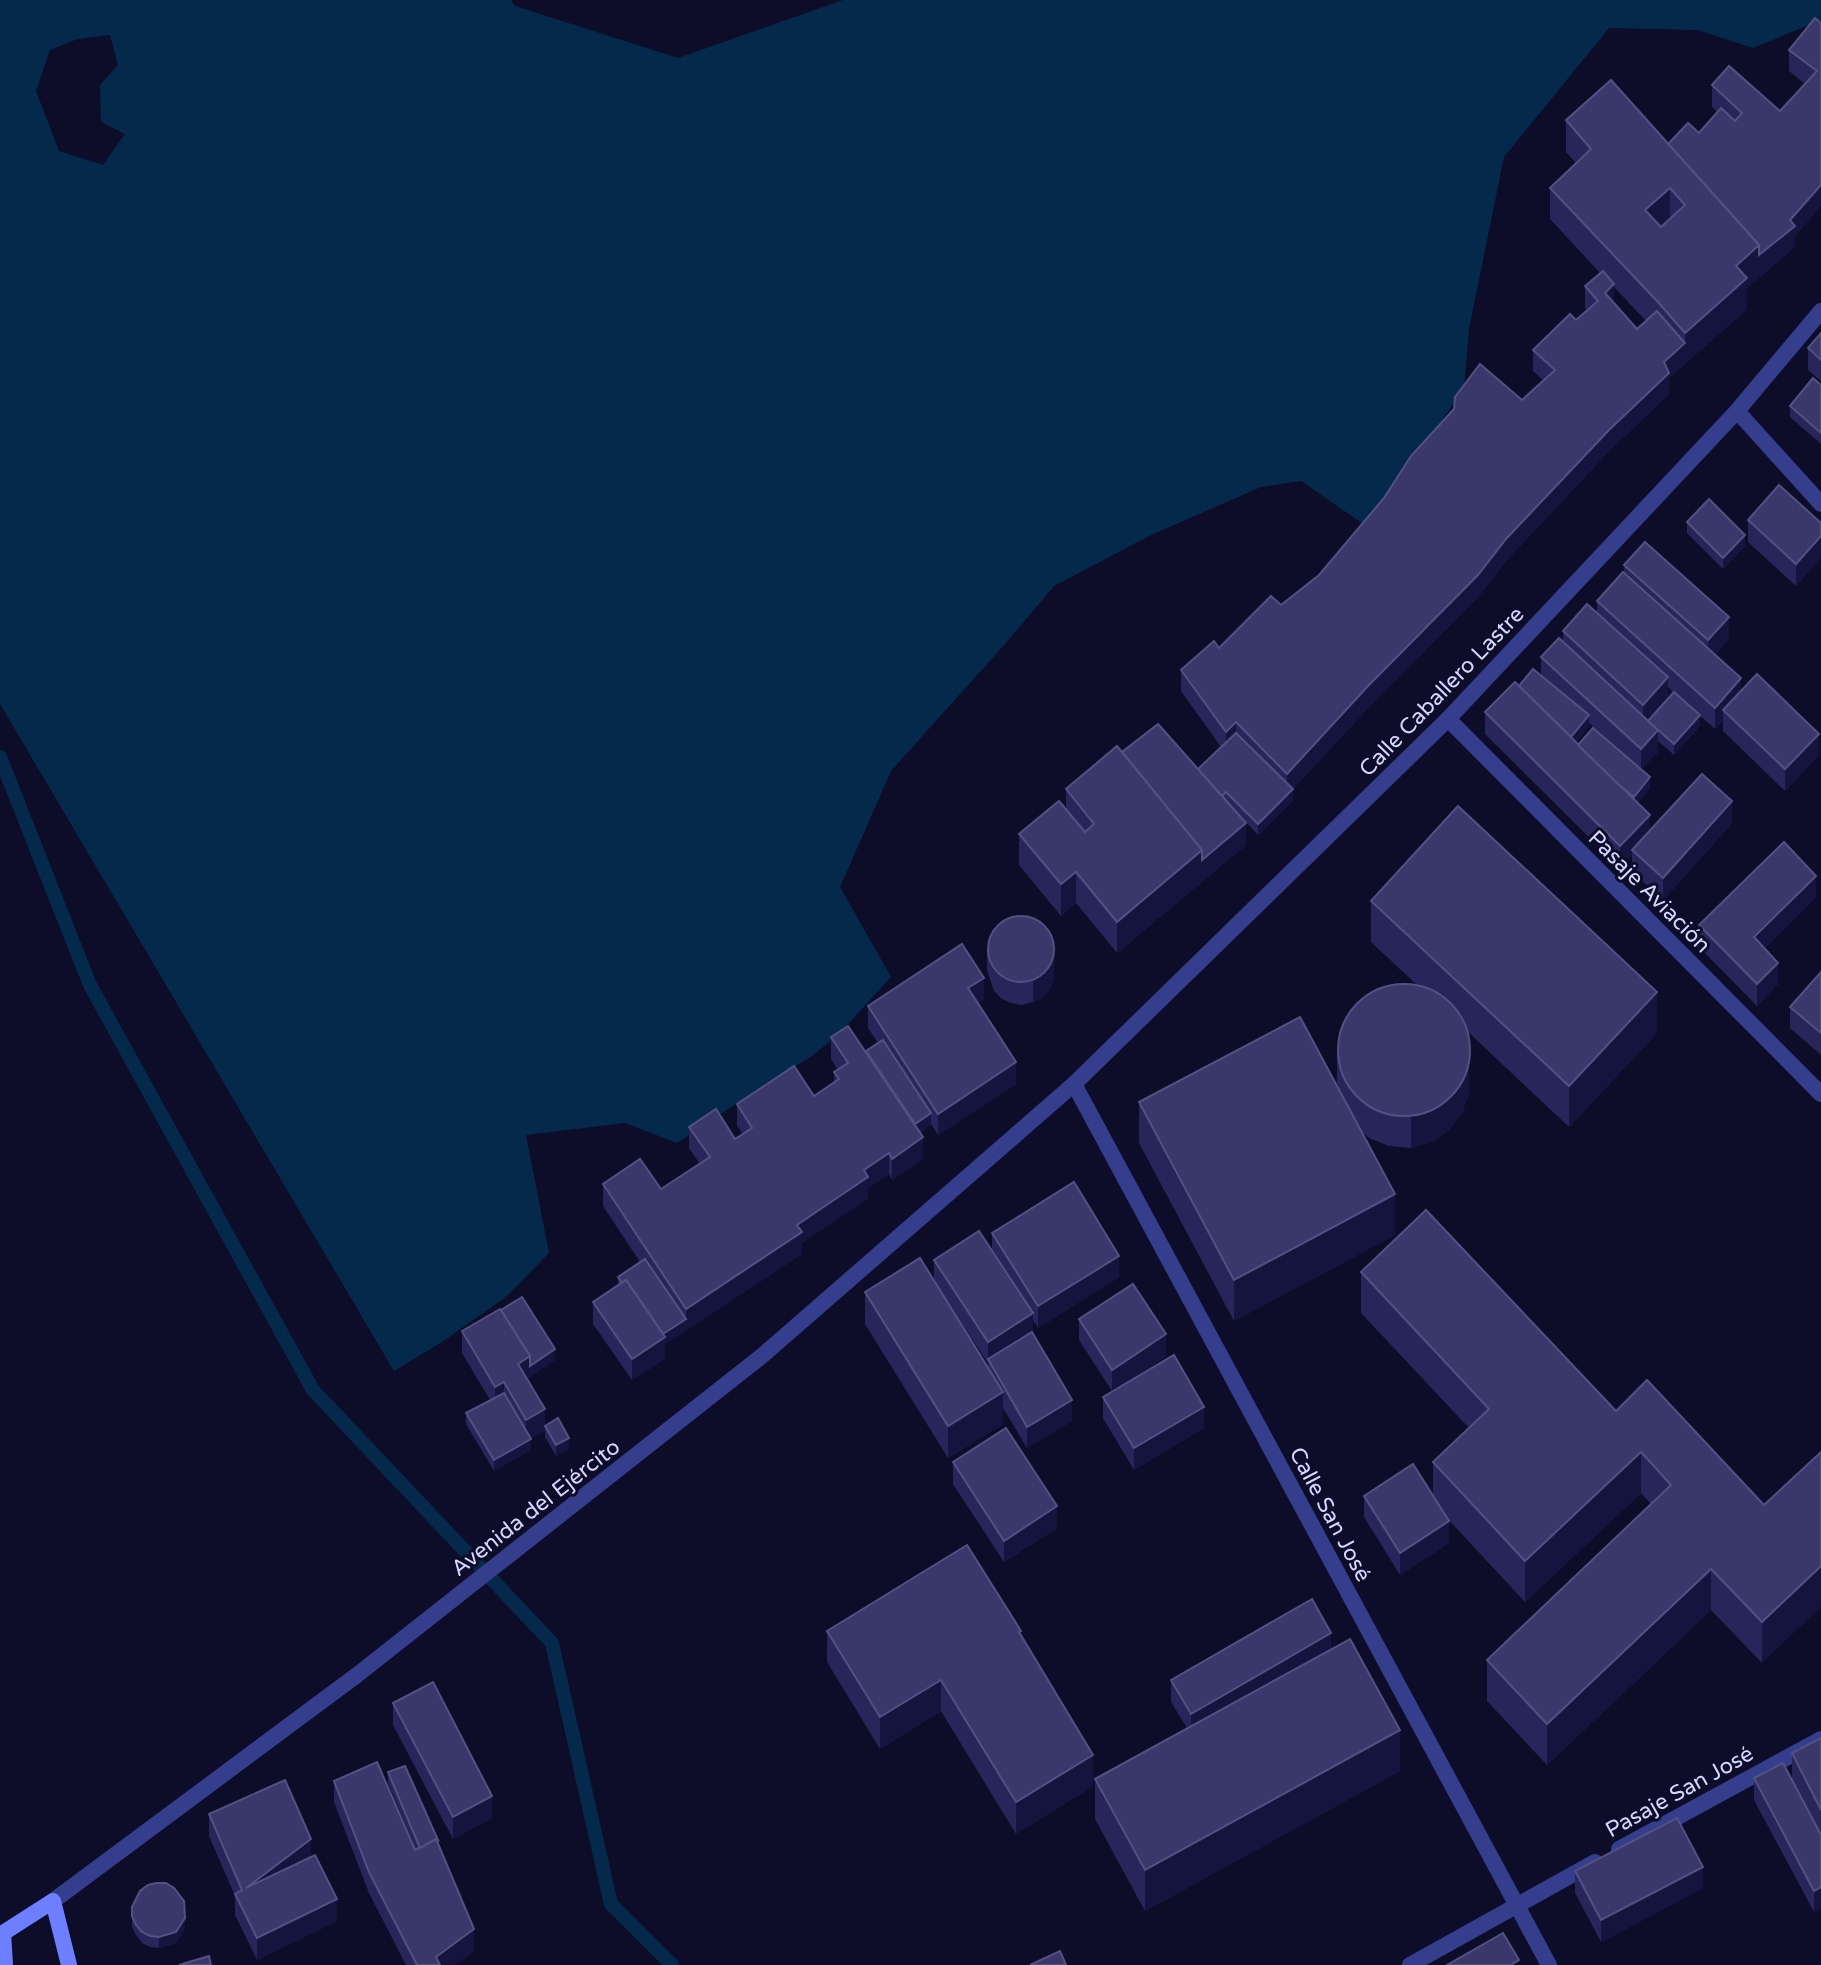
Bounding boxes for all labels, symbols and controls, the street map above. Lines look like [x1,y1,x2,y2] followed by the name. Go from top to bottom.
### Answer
[1354,601,1529,782] street label: Calle Caballero Lastre
[1583,825,1716,958] street label: Pasaje Aviación
[446,1434,625,1582] street label: Avenida del Ejército
[1284,1443,1376,1586] street label: Calle San José
[1601,1741,1758,1843] street label: Pasaje San José

